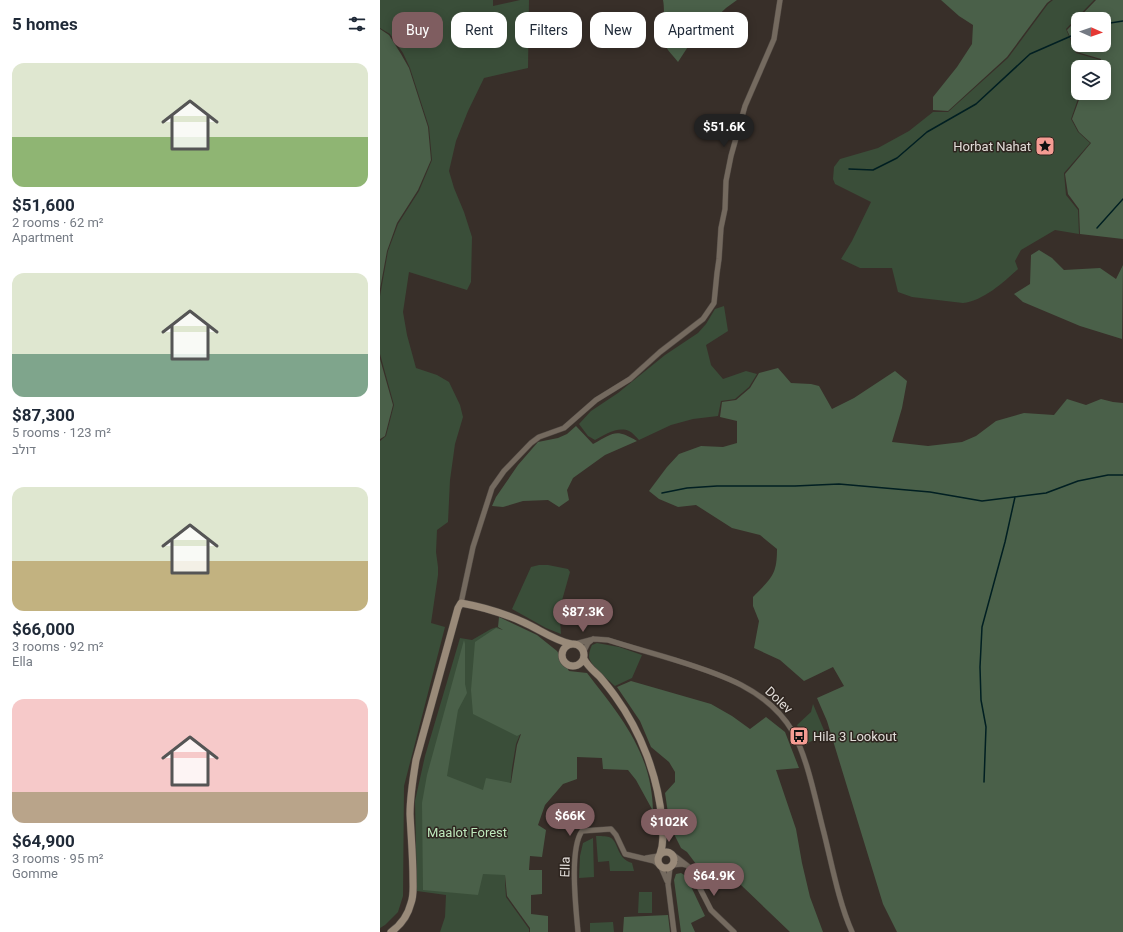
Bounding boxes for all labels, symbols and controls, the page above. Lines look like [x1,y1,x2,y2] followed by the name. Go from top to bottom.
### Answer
[392,12,443,48] chip: Buy
[451,12,507,48] chip: Rent
[515,12,582,48] chip: Filters
[590,12,646,48] chip: New
[654,12,748,48] chip: Apartment
[1071,12,1111,52] north arrow
[1071,12,1111,100] map controls
[346,13,368,35] icon: filters
[12,14,78,34] text: 5 homes
[1071,60,1111,100] button: layers
[154,89,226,161] icon: home
[691,114,757,148] pin: $51.6K
[703,119,745,134] text: $51.6K
[1034,135,1056,157] place icon: Horbat Nahat
[953,139,1031,154] place label: Horbat Nahat
[12,195,75,215] text: $51,600
[12,215,104,230] text: 2 rooms · 62 m²
[12,230,74,245] text: Apartment
[154,299,226,371] icon: home
[12,405,75,425] text: $87,300
[12,425,111,440] text: 5 rooms · 123 m²
[12,442,36,457] text: דולב
[154,513,226,585] icon: home
[550,599,616,633] pin: $87.3K
[562,604,604,619] text: $87.3K
[12,619,75,639] text: $66,000
[12,639,104,654] text: 3 rooms · 92 m²
[12,654,33,669] text: Ella
[762,684,796,717] street label: Dolev
[154,725,226,797] icon: home
[788,725,810,747] bus stop icon: Hila 3 Lookout
[813,729,897,744] place label: Hila 3 Lookout
[546,803,594,837] pin: $66K
[555,808,585,823] text: $66K
[641,809,697,843] pin: $102K
[650,814,688,829] text: $102K
[427,825,507,840] park label: Maalot Forest
[12,831,75,851] text: $64,900
[12,851,104,866] text: 3 rooms · 95 m²
[557,856,573,878] street label: Ella
[681,863,747,897] pin: $64.9K
[12,866,58,881] text: Gomme
[693,868,735,883] text: $64.9K

